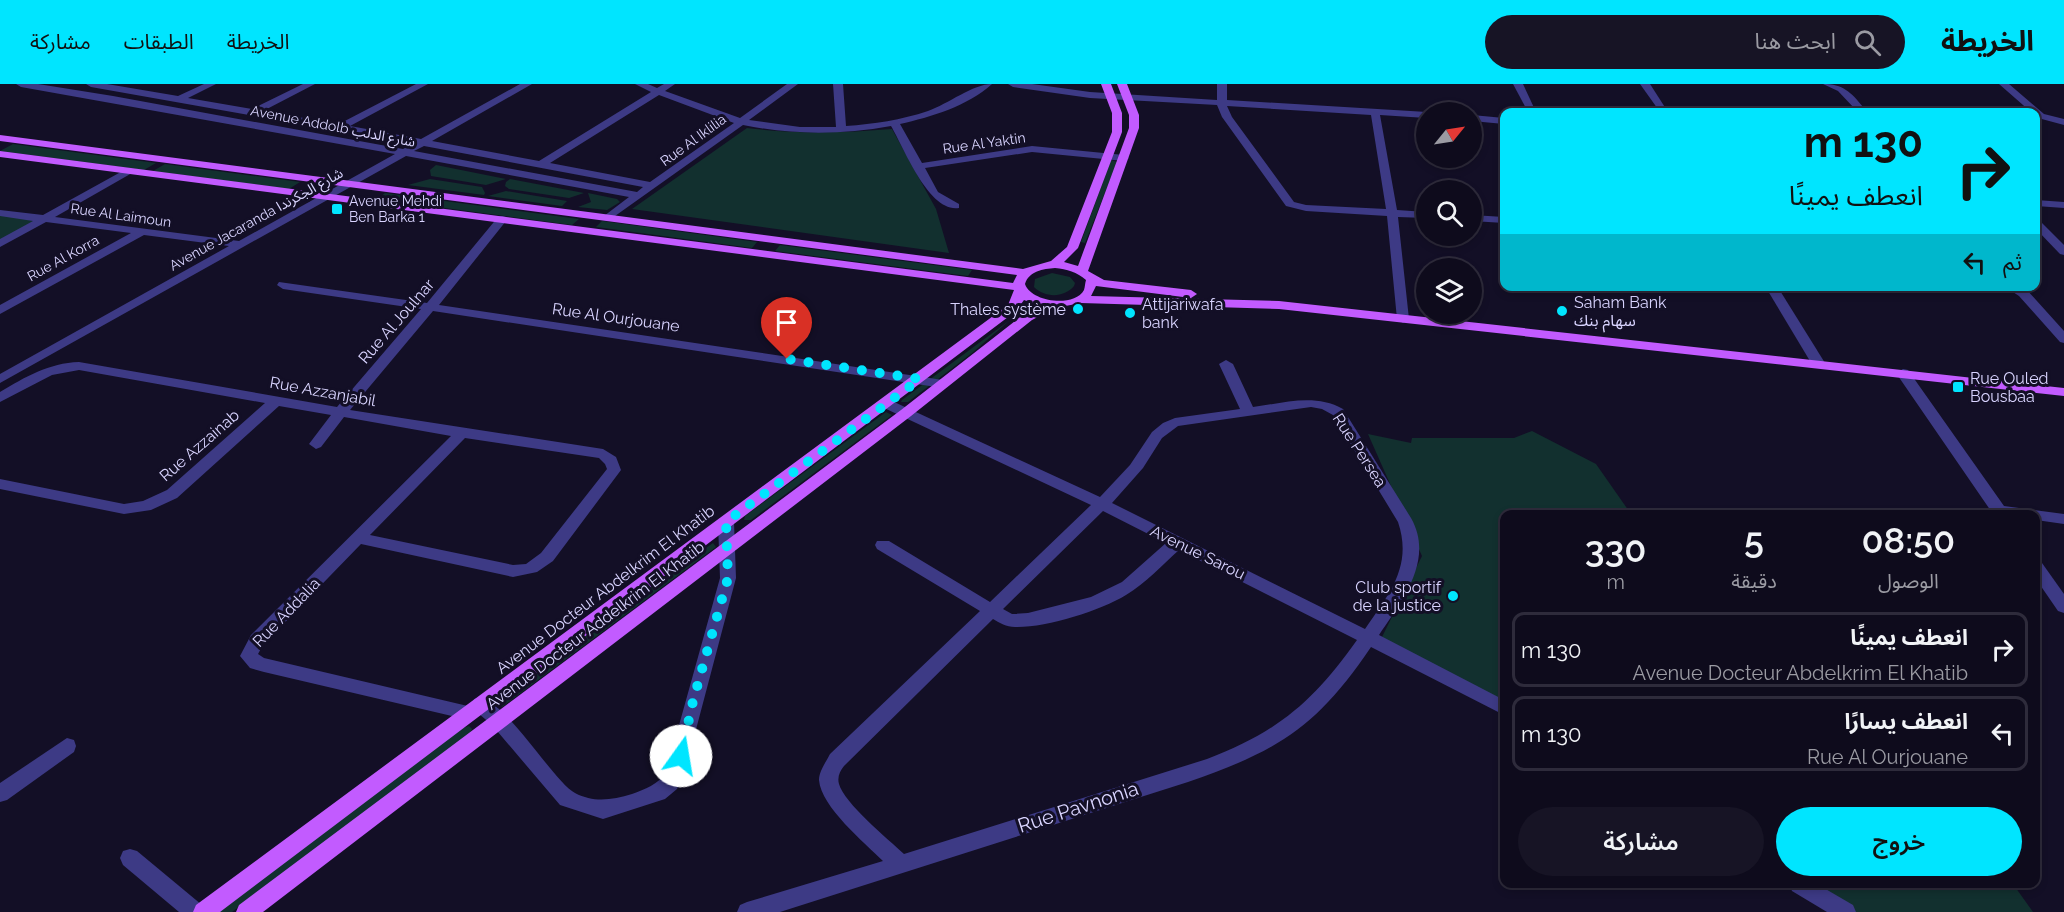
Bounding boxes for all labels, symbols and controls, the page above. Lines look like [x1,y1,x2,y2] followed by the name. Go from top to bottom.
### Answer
[1485,15,1905,69] search box
[1941,25,2034,58] text: الخريطة
[1851,26,1884,59] icon: search
[1755,28,1836,54] text: ابحث هنا
[30,29,91,54] text: مشاركة
[124,29,194,54] text: الطبقات
[227,29,290,54] text: الخريطة
[249,102,417,153] street label: Avenue Addolb شارع الدلب
[1416,102,1482,168] north arrow
[1416,102,1482,324] map controls
[657,111,729,169] street label: Rue Al Iklilia
[1804,118,1923,167] text: 130 m
[942,129,1026,157] street label: Rue Al Yaktin
[1944,132,2022,210] icon: right
[166,164,347,276] street label: Avenue Jacaranda شارع الجكرندا
[1416,180,1482,246] button: search
[1789,180,1923,211] text: انعطف يمينًا
[349,193,442,225] place label: Avenue Mehdi Ben Barka 1
[70,200,172,230] street label: Rue Al Laimoun
[330,202,344,216] marker: Avenue Mehdi Ben Barka 1
[24,232,102,284] street label: Rue Al Korra
[1958,246,1991,279] icon: left
[2003,249,2022,275] text: ثم
[1416,258,1482,324] button: layers
[355,275,438,367] street label: Rue Al Joulnar
[1574,293,1667,333] place label: Saham Bank سهام بنك
[1142,295,1224,332] place label: Attijariwafa bank
[761,297,812,359] pin
[551,299,681,336] street label: Rue Al Ourjouane
[950,300,1066,319] place label: Thales système
[1071,302,1085,316] marker: Thales système
[1555,304,1569,318] marker: Saham Bank سهام بنك
[770,306,803,339] icon: arrive
[1123,306,1137,320] marker: Attijariwafa bank
[1970,369,2049,406] place label: Rue Ouled Bousbaa
[268,373,378,410] street label: Rue Azzanjabil
[1951,380,1965,394] marker: Rue Ouled Bousbaa
[156,405,243,485] street label: Rue Azzainab
[1329,410,1390,491] street label: Rue Persea
[492,501,718,678] street label: Avenue Docteur Abdelkrim El Khatib
[1744,519,1764,561] text: 5
[1862,519,1955,561] text: 08:50
[1147,521,1248,584] street label: Avenue Sarou
[1585,528,1646,570] text: 330
[482,537,708,714] street label: Avenue Docteur Addelkrim El Khatib
[1731,569,1777,593] text: دقيقة
[1878,569,1939,593] text: الوصول
[1606,570,1625,594] text: m
[249,574,324,651] street label: Rue Addalia
[1353,578,1442,615] place label: Club sportif de la justice
[1446,589,1460,603] marker: Club sportif de la justice
[1850,624,1968,650] text: انعطف يمينًا
[1986,633,2019,666] icon: right
[1521,637,1581,663] text: 130 m
[1633,661,1968,685] text: Avenue Docteur Abdelkrim El Khatib
[1845,708,1968,734] text: انعطف يسارًا
[1986,717,2019,750] icon: left
[1521,721,1581,747] text: 130 m
[649,724,713,788] position arrow
[1807,745,1968,769] text: Rue Al Ourjouane
[1015,776,1141,838] street label: Rue Pavnonia
[1518,807,1764,876] button: مشاركة
[1776,807,2022,876] button: خروج

